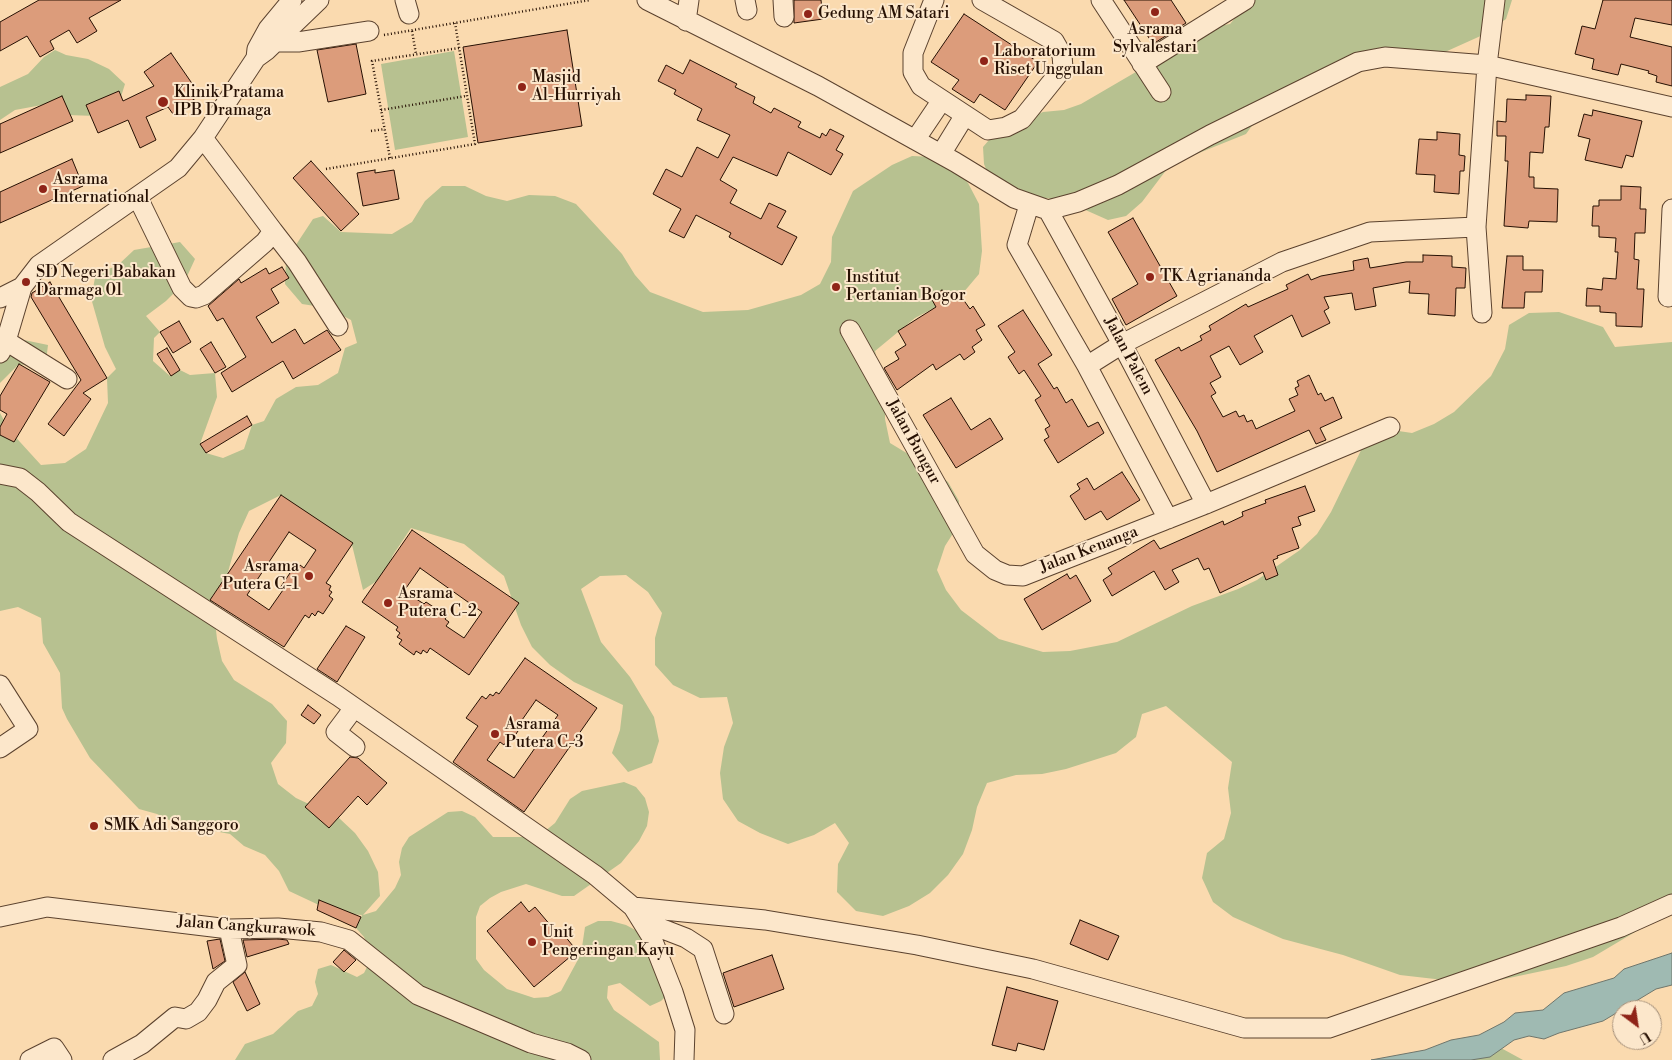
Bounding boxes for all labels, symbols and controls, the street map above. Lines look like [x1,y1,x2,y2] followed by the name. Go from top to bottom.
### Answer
[818,4,949,24] place label: Gedung AM Satari
[1149,6,1161,18] marker: Asrama Sylvalestari
[802,8,814,20] marker: Gedung AM Satari
[1113,20,1197,58] place label: Asrama Sylvalestari
[994,42,1103,80] place label: Laboratorium Riset Unggulan
[978,55,990,67] marker: Laboratorium Riset Unggulan
[532,68,621,106] place label: Masjid Al-Hurriyah
[516,81,528,93] marker: Masjid Al-Hurriyah
[174,83,284,121] place label: Klinik Pratama IPB Dramaga
[156,95,170,109] marker: Klinik Pratama IPB Dramaga
[53,170,149,208] place label: Asrama International
[37,183,49,195] marker: Asrama International
[36,263,176,301] place label: SD Negeri Babakan Darmaga 01
[1160,267,1271,287] place label: TK Agriananda
[846,268,966,306] place label: Institut Pertanian Bogor
[1144,271,1156,283] marker: TK Agriananda
[20,276,32,288] marker: SD Negeri Babakan Darmaga 01
[830,281,842,293] marker: Institut Pertanian Bogor
[1099,314,1157,398] street label: Jalan Palem
[882,396,944,488] street label: Jalan Bungur
[1037,522,1141,578] street label: Jalan Kenanga
[222,557,299,595] place label: Asrama Putera C-1
[303,570,315,582] marker: Asrama Putera C-1
[398,584,477,622] place label: Asrama Putera C-2
[382,597,394,609] marker: Asrama Putera C-2
[505,715,584,753] place label: Asrama Putera C-3
[489,728,501,740] marker: Asrama Putera C-3
[104,816,239,836] place label: SMK Adi Sanggoro
[88,820,100,832] marker: SMK Adi Sanggoro
[176,913,316,941] street label: Jalan Cangkurawok
[542,923,674,961] place label: Unit Pengeringan Kayu
[526,936,538,948] marker: Unit Pengeringan Kayu
[1612,1000,1662,1050] north arrow
[1635,1026,1653,1048] text: U

